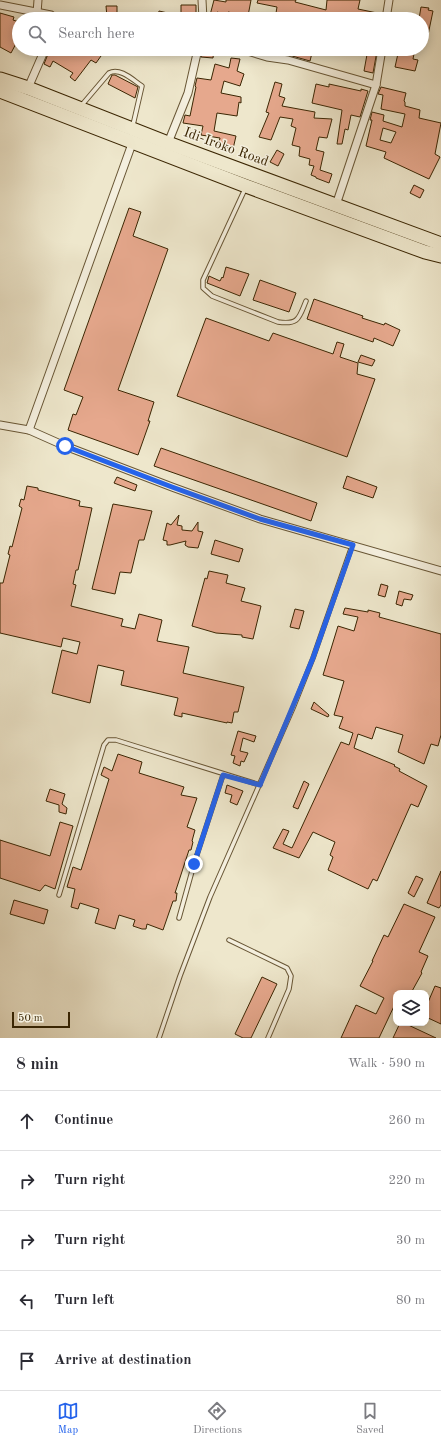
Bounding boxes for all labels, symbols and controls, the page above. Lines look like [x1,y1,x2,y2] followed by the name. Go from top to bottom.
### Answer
[12,12,429,56] search box
[26,23,48,45] icon: search
[58,27,135,42] text: Search here
[182,125,270,169] street label: Idi-Iroko Road
[56,437,74,455] route start
[185,855,203,873] route end
[393,990,429,1026] map controls
[393,990,429,1026] button: layers
[12,1010,70,1029] scale bar
[18,1013,43,1024] text: 50 m
[16,1056,59,1073] text: 8 min
[348,1057,425,1070] text: Walk · 590 m
[16,1110,38,1132] icon: ahead
[54,1113,113,1128] text: Continue
[388,1114,425,1127] text: 260 m
[16,1170,38,1192] icon: right
[54,1173,125,1188] text: Turn right
[388,1174,425,1187] text: 220 m
[16,1230,38,1252] icon: right
[54,1233,125,1248] text: Turn right
[396,1234,425,1247] text: 30 m
[16,1290,38,1312] icon: left
[54,1293,114,1308] text: Turn left
[396,1294,425,1307] text: 80 m
[16,1350,38,1372] icon: arrive
[54,1353,192,1368] text: Arrive at destination
[57,1400,79,1438] tab: Map
[193,1400,242,1438] tab: Directions
[356,1400,384,1438] tab: Saved

